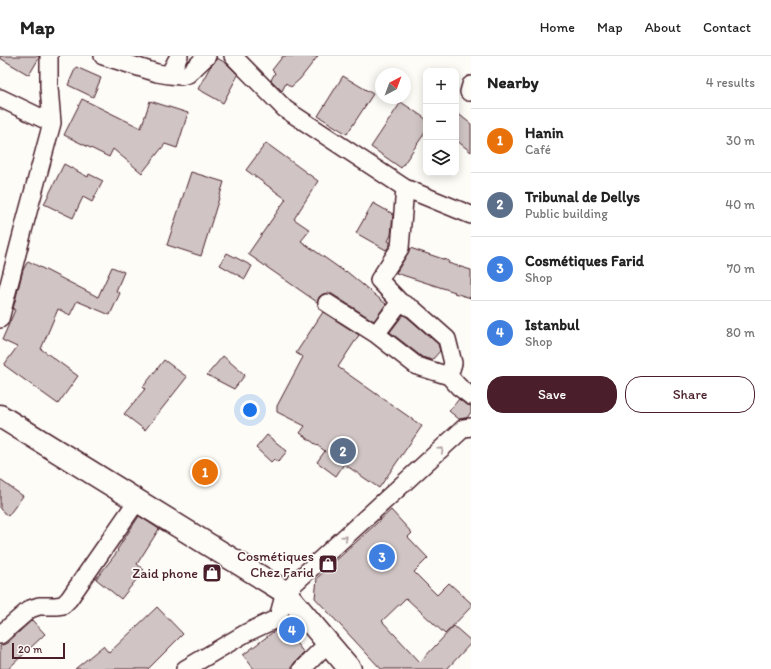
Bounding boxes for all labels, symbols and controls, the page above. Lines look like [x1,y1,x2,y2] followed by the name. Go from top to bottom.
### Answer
[20,16,55,39] text: Map
[540,19,575,36] text: Home
[597,19,623,36] text: Map
[645,19,681,36] text: About
[703,19,751,36] text: Contact
[375,68,411,104] north arrow
[423,68,459,176] map controls
[423,68,459,104] button: +
[487,72,539,92] text: Nearby
[706,75,755,90] text: 4 results
[423,104,459,140] button: −
[525,124,564,142] text: Hanin
[497,133,503,148] text: 1
[726,133,755,148] text: 30 m
[423,140,459,176] button: layers
[525,142,551,157] text: Café
[525,188,640,206] text: Tribunal de Dellys
[497,197,503,212] text: 2
[725,197,755,212] text: 40 m
[525,206,608,221] text: Public building
[525,252,644,270] text: Cosmétiques Farid
[496,261,504,276] text: 3
[727,261,755,276] text: 70 m
[525,270,552,285] text: Shop
[525,316,579,334] text: Istanbul
[496,325,504,340] text: 4
[726,325,755,340] text: 80 m
[525,334,552,349] text: Shop
[487,376,617,413] button: Save
[625,376,755,413] button: Share
[240,400,260,420] your location
[330,436,356,466] pin: 2
[436,448,443,455] one-way arrow
[192,457,218,487] pin: 1
[340,535,347,542] one-way arrow
[369,542,395,572] pin: 3
[237,548,314,581] place label: Cosmétiques Chez Farid
[317,553,339,575] shop icon: Cosmétiques Chez Farid
[201,562,223,584] shop icon: Zaid phone
[132,565,198,582] place label: Zaid phone
[279,615,305,645] pin: 4
[12,641,65,660] scale bar
[18,643,42,656] text: 20 m

